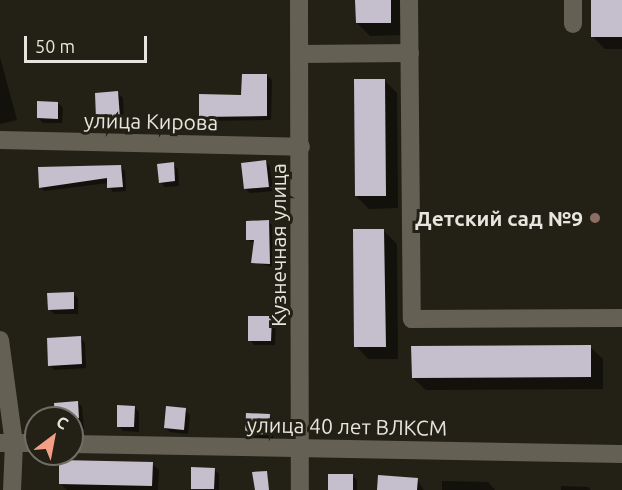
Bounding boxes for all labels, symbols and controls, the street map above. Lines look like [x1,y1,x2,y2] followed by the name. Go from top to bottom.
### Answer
[27,24,150,62] scale bar
[35,36,75,56] text: 50 m
[84,107,218,135] street label: улица Кирова
[265,163,291,327] street label: Кузнечная улица
[415,205,583,231] place label: Детский сад №9
[588,211,602,225] marker: Детский сад №9
[24,406,84,466] north arrow
[53,412,72,433] text: С
[247,412,447,440] street label: улица 40 лет ВЛКСМ

